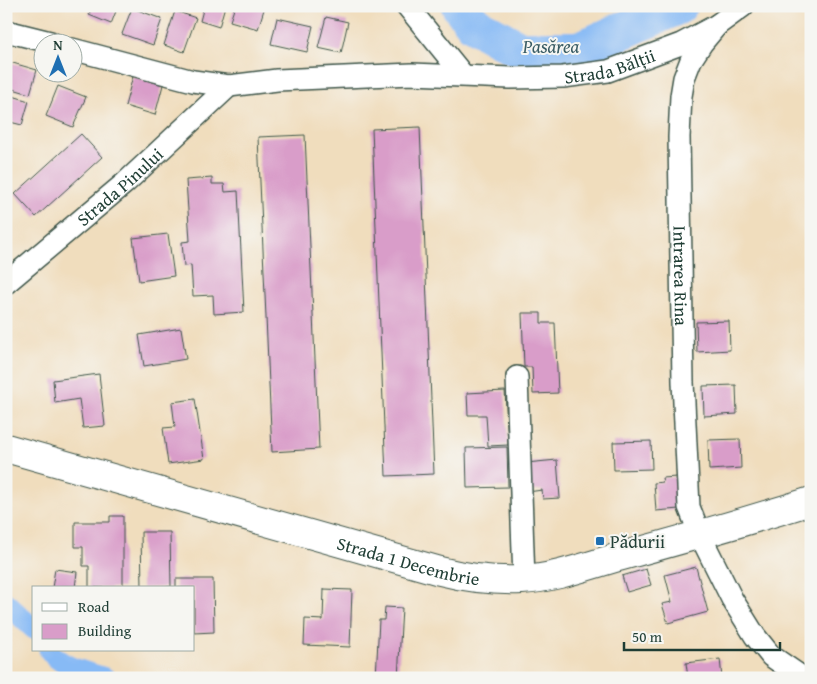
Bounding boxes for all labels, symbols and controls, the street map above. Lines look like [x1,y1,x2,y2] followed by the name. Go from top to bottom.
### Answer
[32,32,82,82] north arrow
[522,32,580,60] water label: Pasărea
[53,35,63,55] text: N
[562,41,659,90] street label: Strada Bălții
[70,141,169,232] street label: Strada Pinului
[667,226,696,326] street label: Intrarea Rina
[610,528,665,555] place label: Pădurii
[334,529,481,592] street label: Strada 1 Decembrie
[594,535,606,547] marker: Pădurii
[32,586,195,652] legend
[78,596,109,617] text: Road
[624,619,781,651] scale bar
[78,620,132,641] text: Building
[632,626,663,647] text: 50 m

